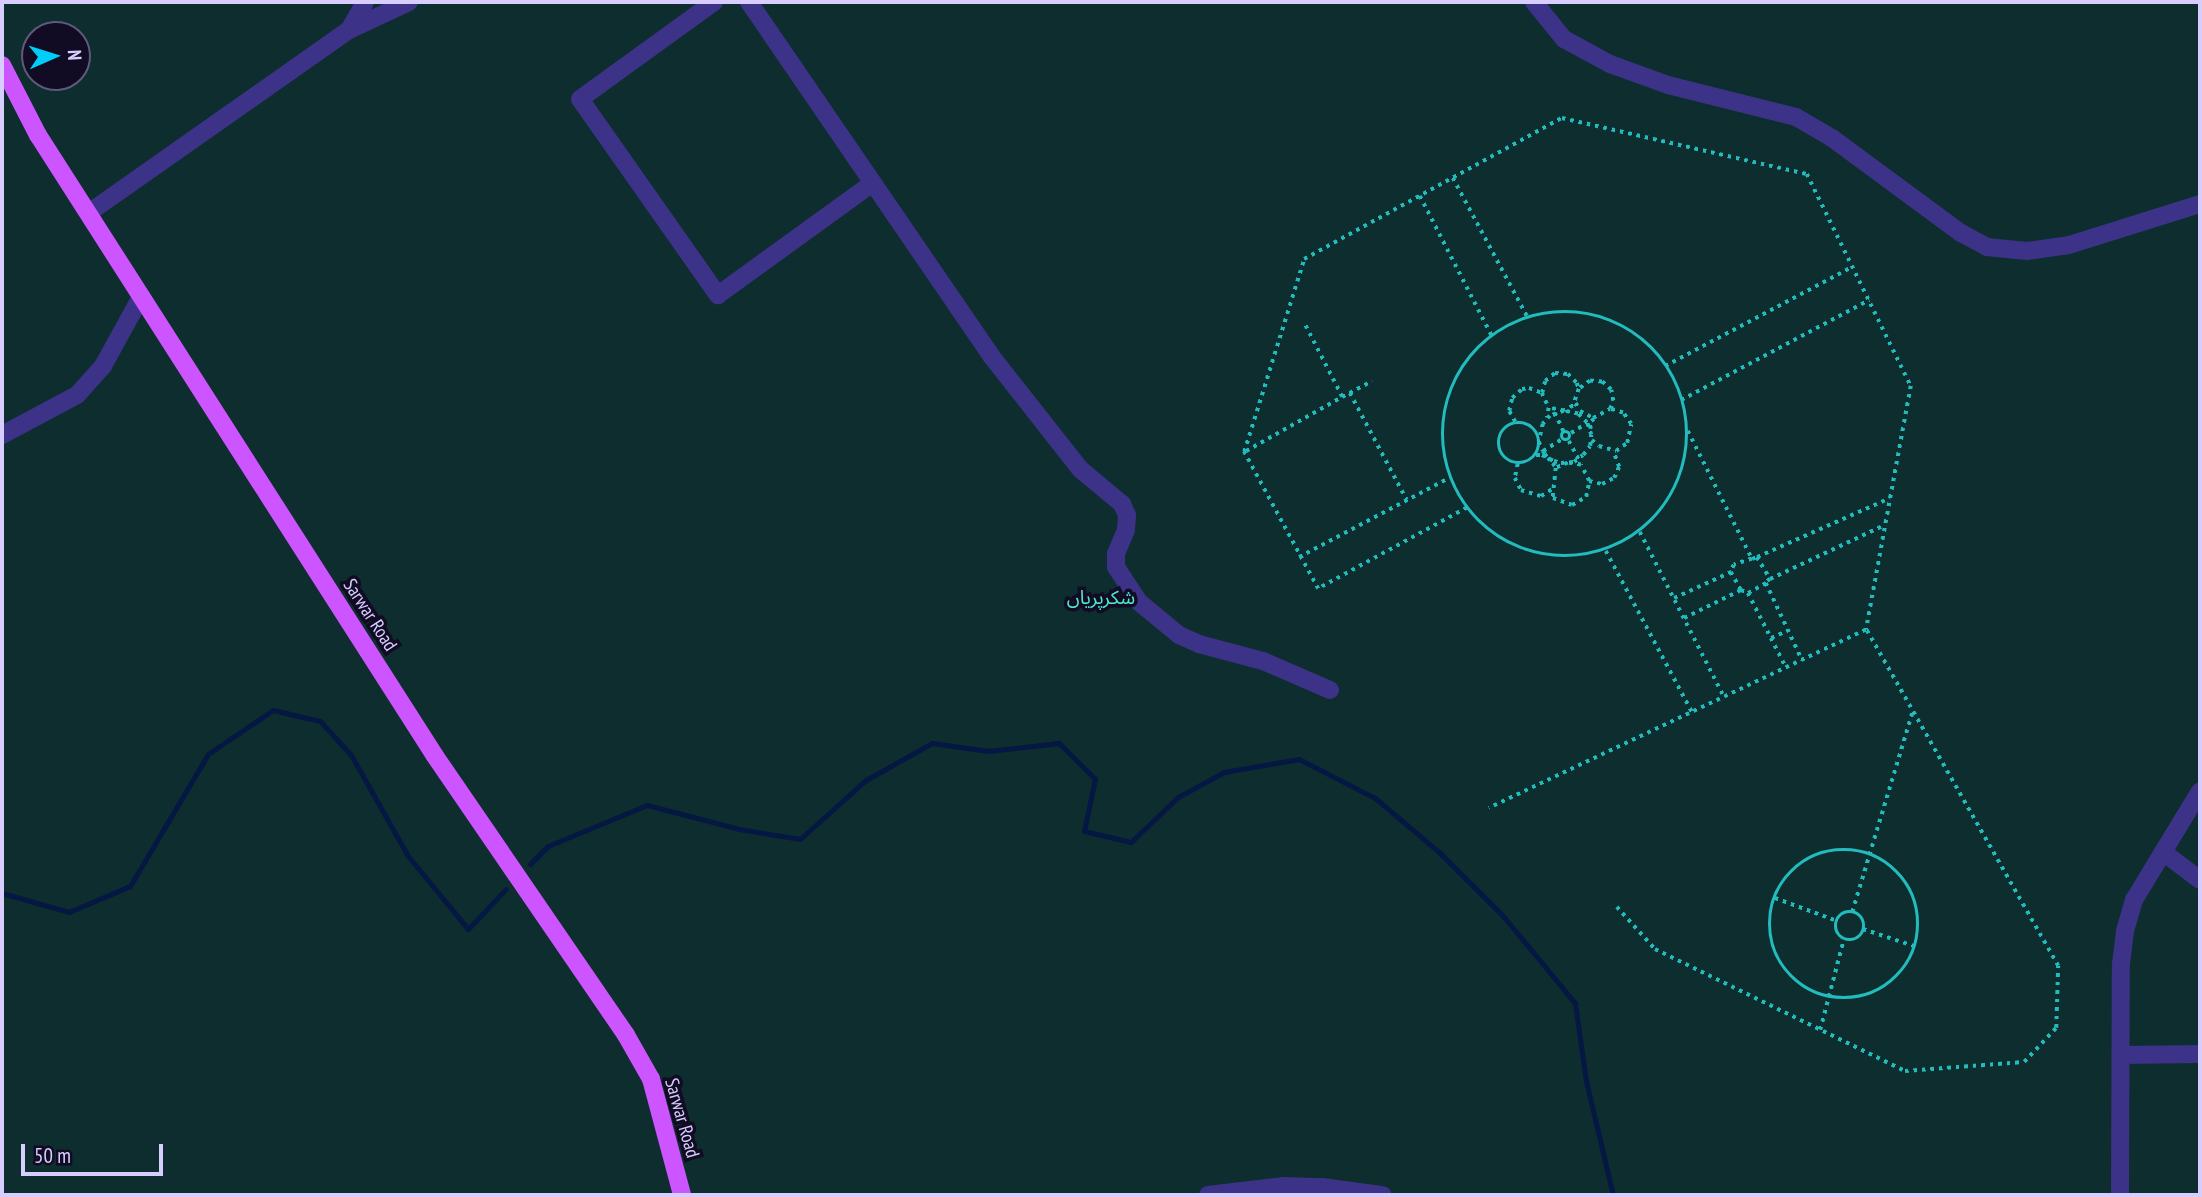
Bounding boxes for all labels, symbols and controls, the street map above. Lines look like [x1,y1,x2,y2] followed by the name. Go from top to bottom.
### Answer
[21,21,91,91] north arrow
[63,49,87,61] text: N
[338,575,402,655] street label: Sarwar Road
[1067,587,1135,609] park label: شکرپریاں
[660,1076,704,1160] street label: Sarwar Road
[24,1130,166,1174] scale bar
[34,1142,71,1169] text: 50 m

